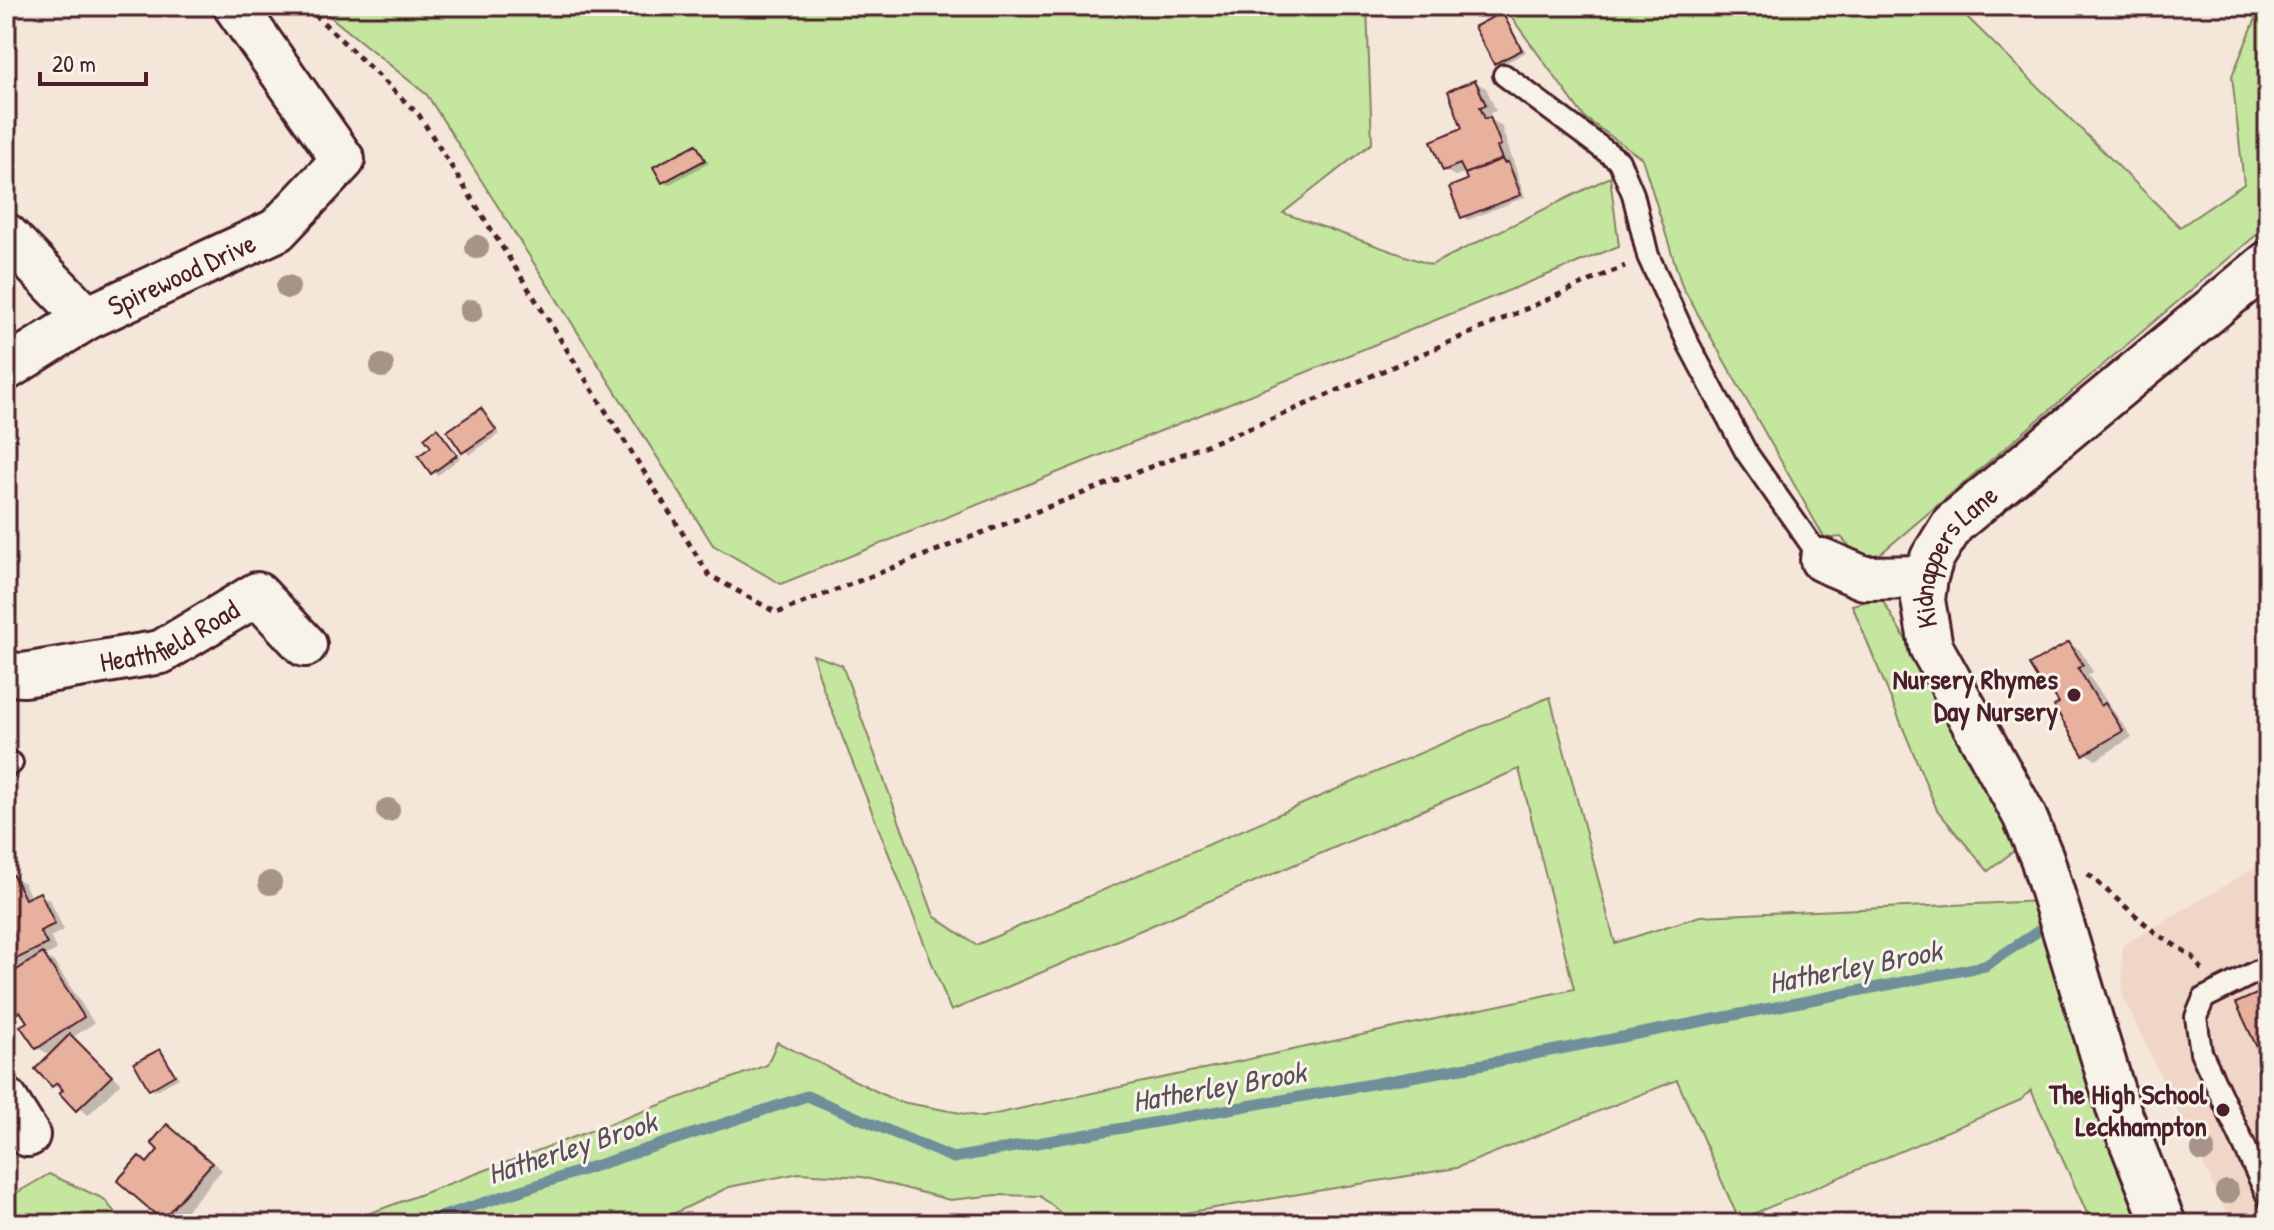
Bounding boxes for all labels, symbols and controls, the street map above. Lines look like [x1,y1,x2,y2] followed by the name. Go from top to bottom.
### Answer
[40,36,146,86] scale bar
[52,47,96,79] text: 20 m
[102,224,262,325] street label: Spirewood Drive
[1904,476,2006,631] street label: Kidnappers Lane
[97,590,246,681] street label: Heathfield Road
[1893,660,2058,731] place label: Nursery Rhymes Day Nursery
[2065,686,2083,704] marker: Nursery Rhymes Day Nursery
[1765,929,1947,1003] water label: Hatherley Brook
[1129,1051,1311,1122] water label: Hatherley Brook
[2048,1075,2208,1146] place label: The High School Leckhampton
[482,1100,664,1194] water label: Hatherley Brook
[2214,1101,2232,1119] marker: The High School Leckhampton

